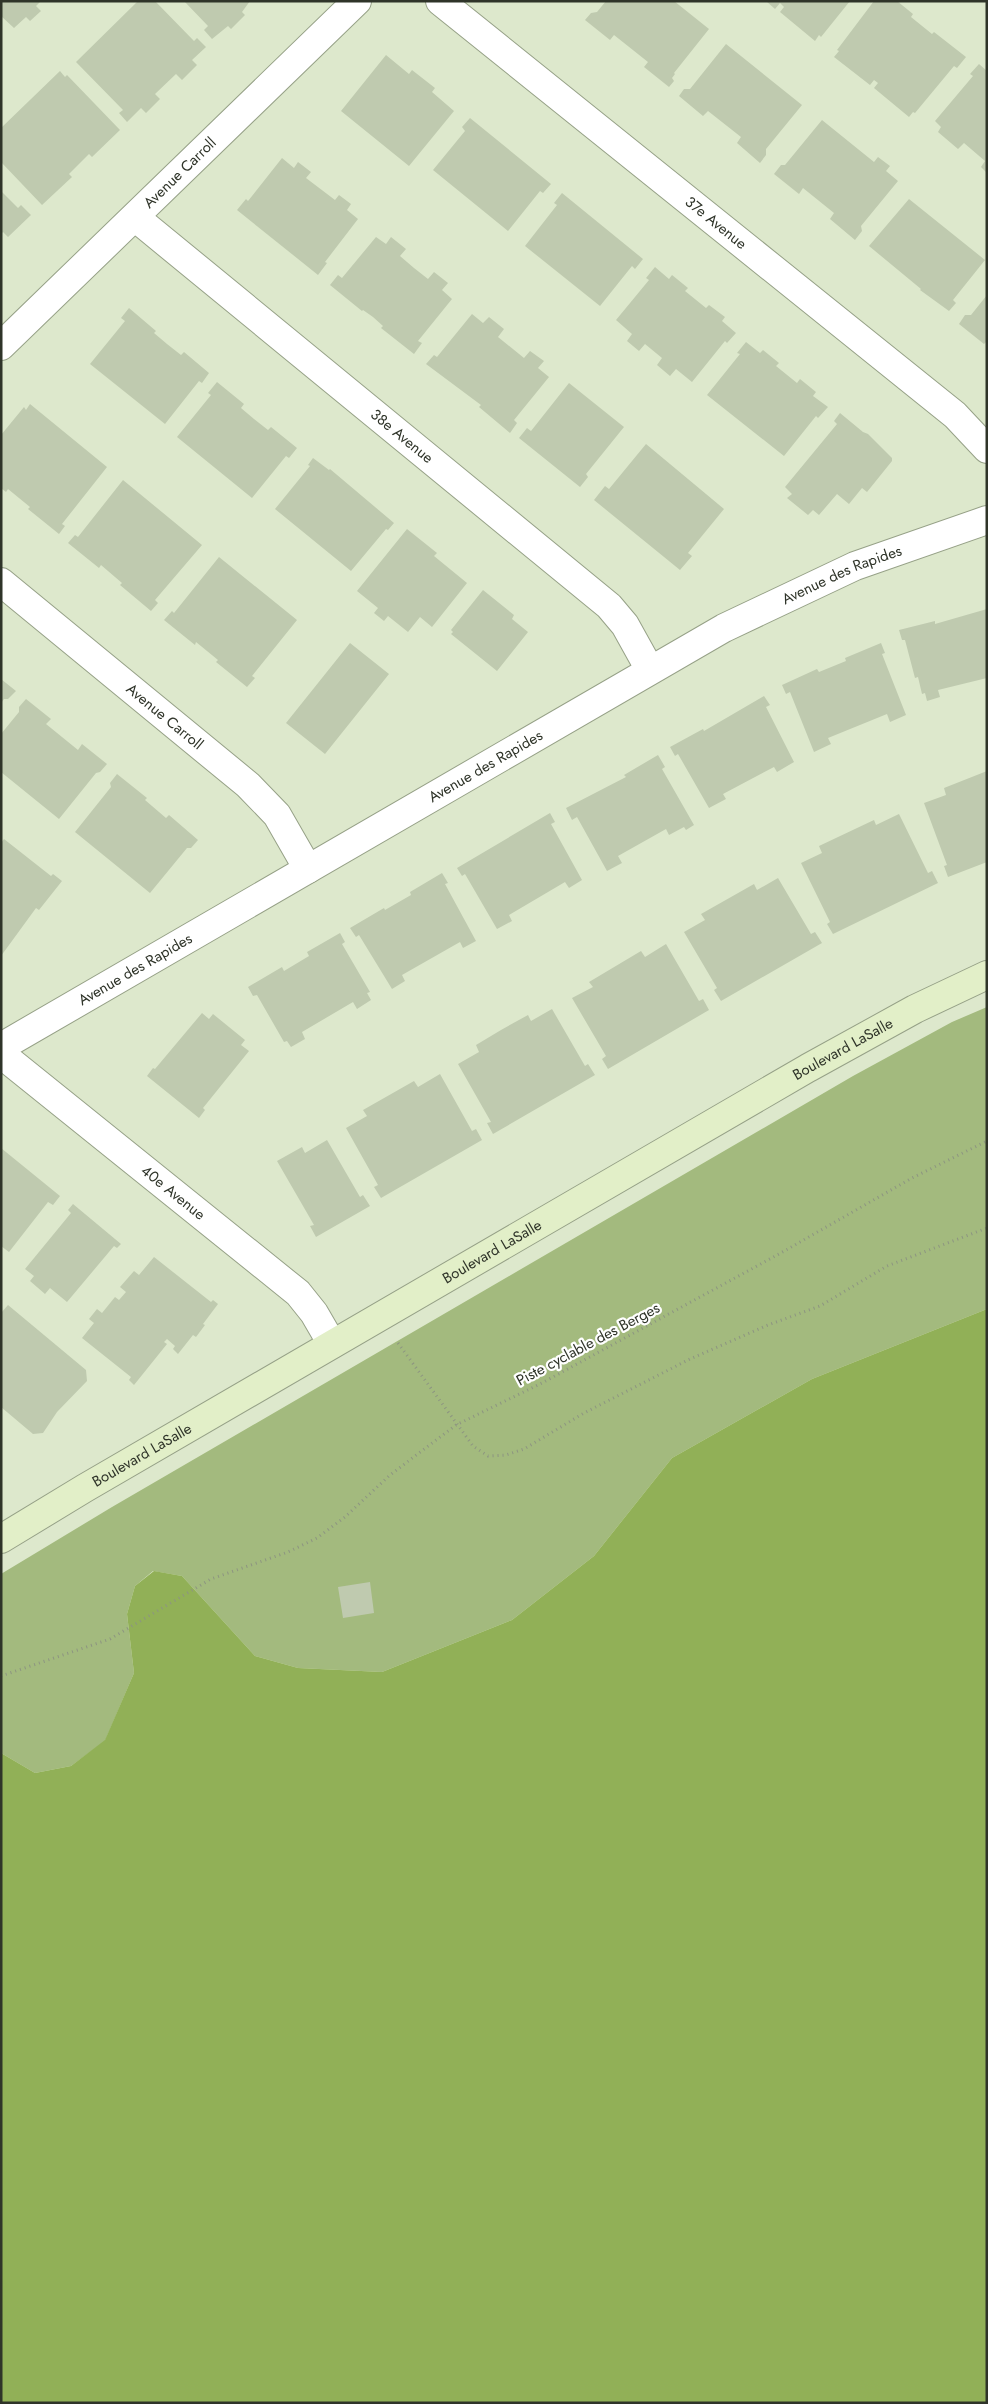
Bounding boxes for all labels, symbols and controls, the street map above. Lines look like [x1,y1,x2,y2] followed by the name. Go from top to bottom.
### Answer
[138,132,221,213] street label: Avenue Carroll
[680,191,752,255] street label: 37e Avenue
[366,404,438,469] street label: 38e Avenue
[778,540,905,610] street label: Avenue des Rapides
[121,678,208,755] street label: Avenue Carroll
[424,724,547,808] street label: Avenue des Rapides
[74,928,196,1011] street label: Avenue des Rapides
[788,1012,897,1086] street label: Boulevard LaSalle
[136,1160,210,1225] street label: 40e Avenue
[438,1214,546,1289] street label: Boulevard LaSalle
[512,1297,664,1391] street label: Piste cyclable des Berges
[88,1417,196,1493] street label: Boulevard LaSalle

